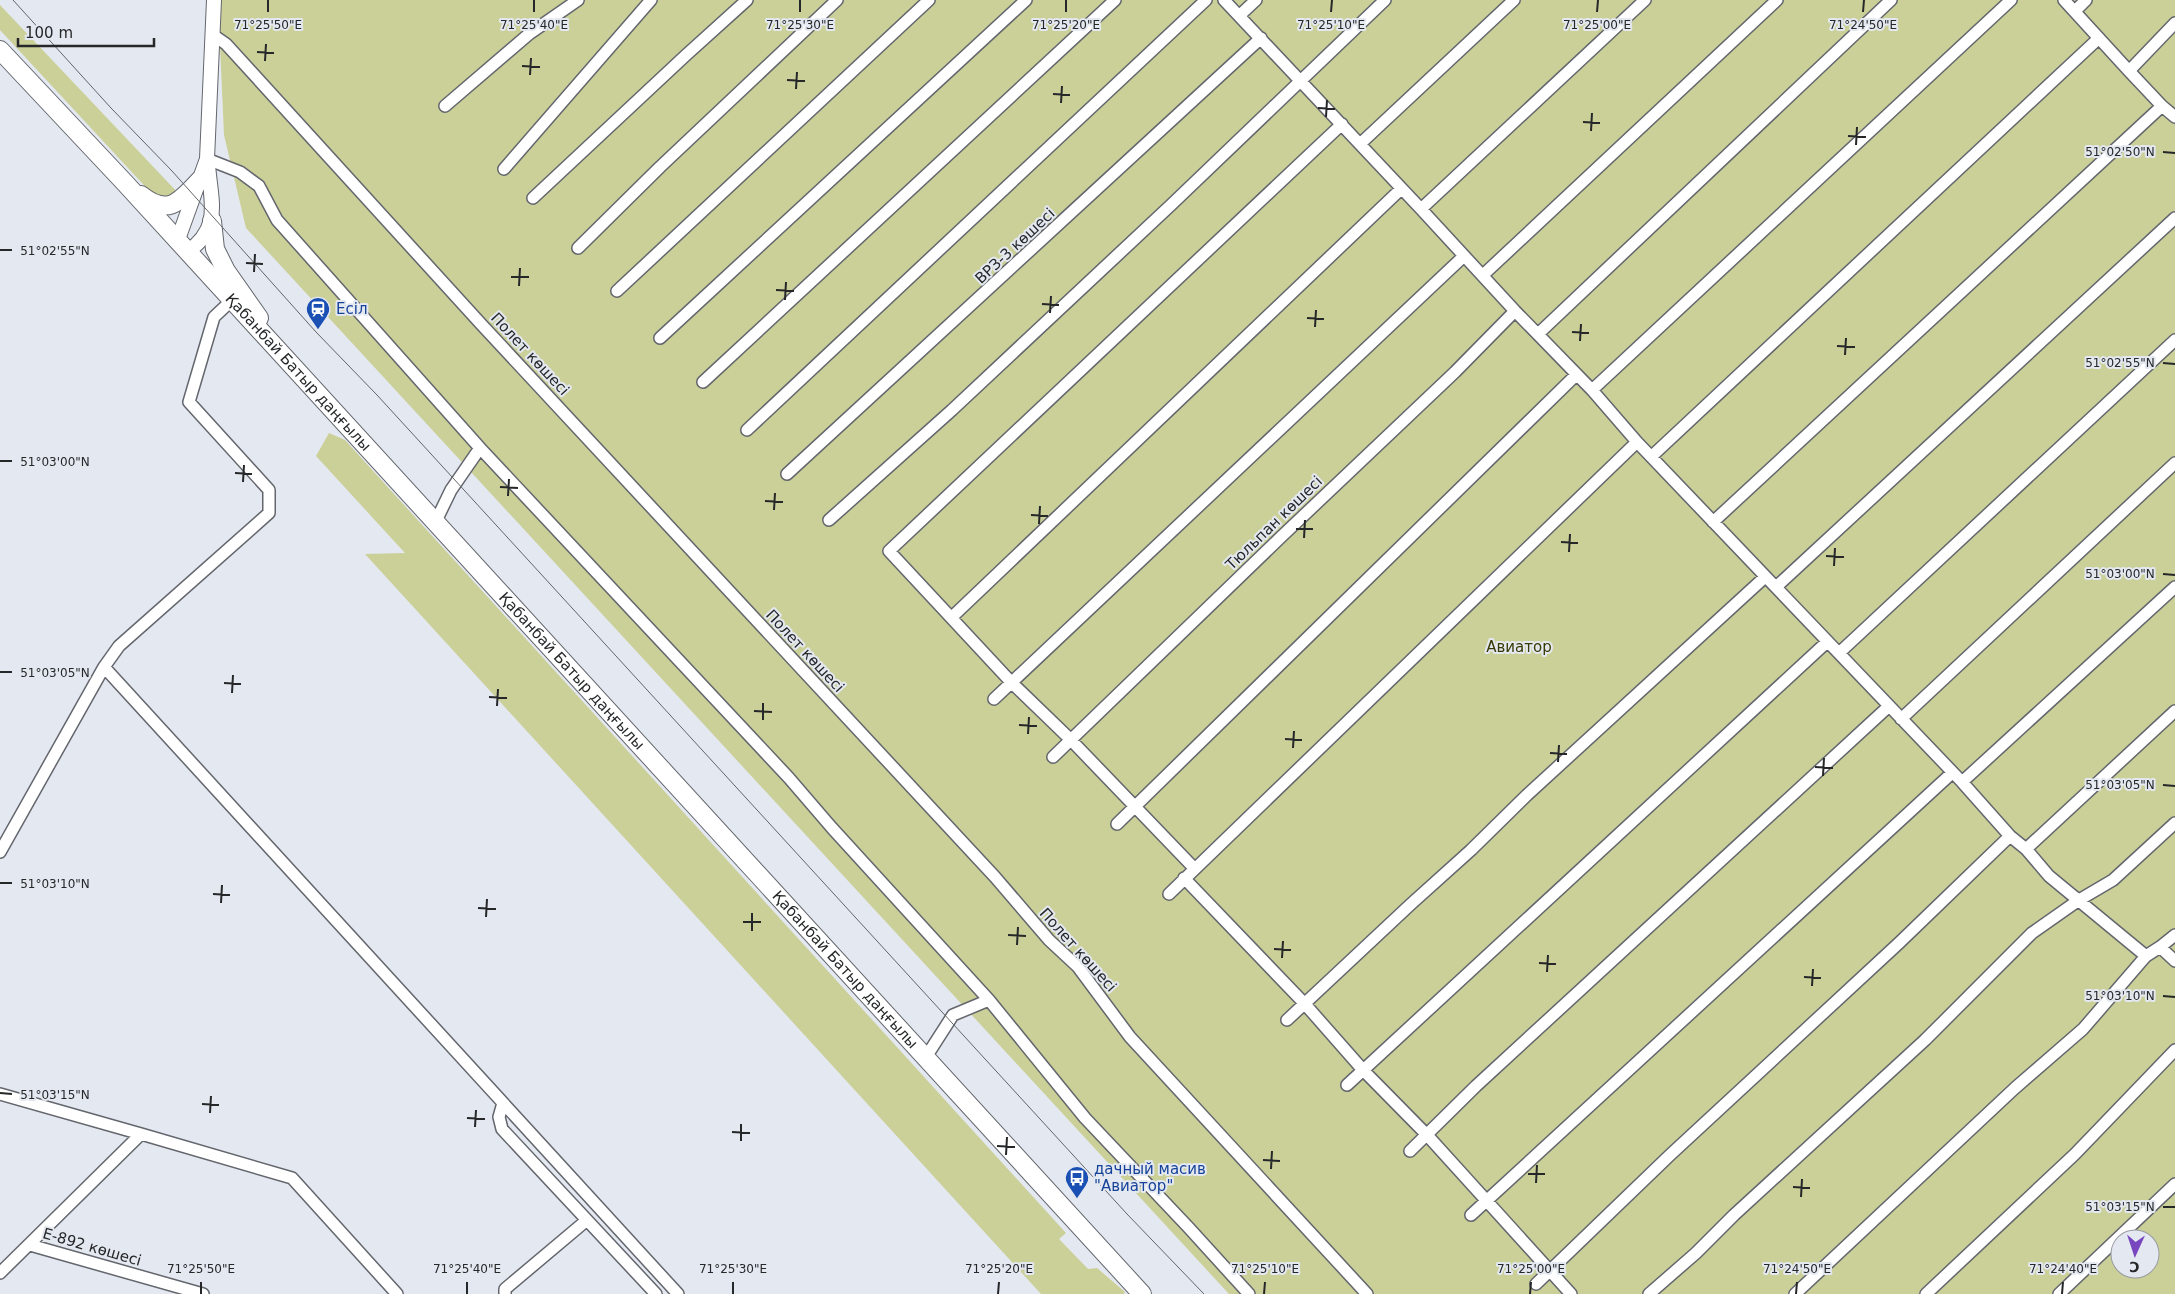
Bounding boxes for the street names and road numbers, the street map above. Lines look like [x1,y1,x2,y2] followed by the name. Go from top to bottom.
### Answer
[971,205,1059,287] street label: ВРЗ-3 көшесі
[222,290,375,455] street label: Қабанбай Батыр даңғылы
[487,309,573,399] street label: Полет көшесі
[1221,472,1326,574] street label: Тюльпан көшесі
[495,588,648,753] street label: Қабанбай Батыр даңғылы
[762,606,848,696] street label: Полет көшесі
[769,887,922,1052] street label: Қабанбай Батыр даңғылы
[1036,904,1120,996] street label: Полет көшесі
[41,1224,143,1270] street label: Е-892 көшесі

